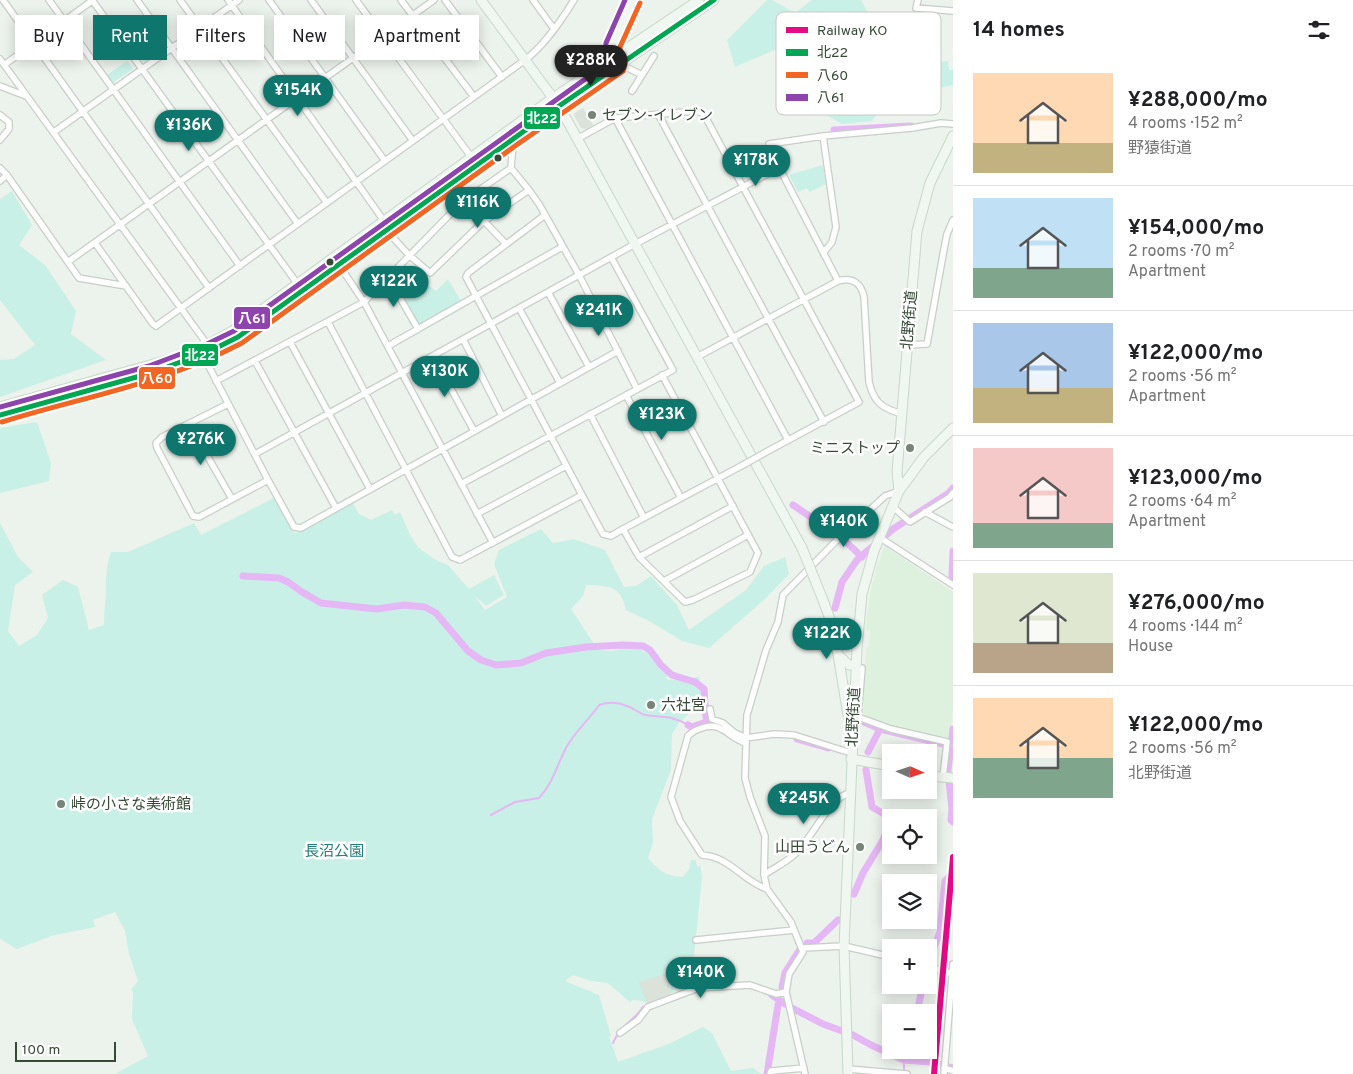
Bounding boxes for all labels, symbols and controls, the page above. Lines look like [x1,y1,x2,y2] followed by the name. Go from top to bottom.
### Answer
[776,12,941,115] legend
[15,15,83,60] chip: Buy
[93,15,167,60] chip: Rent
[177,15,264,60] chip: Filters
[274,15,345,60] chip: New
[355,15,479,60] chip: Apartment
[1305,16,1333,44] icon: filters
[973,17,1065,44] text: 14 homes
[817,23,888,40] text: Railway KO
[556,44,626,87] pin: ¥288K
[817,44,848,62] text: 北22
[566,51,616,71] text: ¥288K
[817,68,848,85] text: 八60
[263,74,333,117] pin: ¥154K
[274,81,322,101] text: ¥154K
[1128,87,1268,114] text: ¥288,000/mo
[817,90,845,107] text: 八61
[1013,93,1073,153] icon: home
[523,106,561,130] line badge: 北22
[602,107,713,126] place label: セブン-イレブン
[586,109,598,121] marker: セブン-イレブン
[154,110,224,152] pin: ¥136K
[526,111,558,128] text: 北22
[1128,114,1243,134] text: 4 rooms · 152 m²
[166,116,212,136] text: ¥136K
[1128,139,1192,159] text: 野猿街道
[721,144,791,187] pin: ¥178K
[733,151,779,171] text: ¥178K
[493,153,503,163] unlabelled marker
[443,186,513,229] pin: ¥116K
[456,193,500,213] text: ¥116K
[1128,215,1264,242] text: ¥154,000/mo
[1013,218,1073,278] icon: home
[1128,242,1235,262] text: 2 rooms · 70 m²
[325,257,335,267] unlabelled marker
[1128,262,1206,282] text: Apartment
[359,266,429,308] pin: ¥122K
[370,272,418,292] text: ¥122K
[897,289,923,351] street label: 北野街道
[564,294,634,337] pin: ¥241K
[575,301,623,321] text: ¥241K
[233,306,271,330] line badge: 八61
[238,311,266,328] text: 八61
[1128,340,1263,367] text: ¥122,000/mo
[181,343,219,367] line badge: 北22
[1013,343,1073,403] icon: home
[184,348,216,365] text: 北22
[410,356,480,398] pin: ¥130K
[421,362,469,382] text: ¥130K
[138,366,176,390] line badge: 八60
[1128,367,1237,387] text: 2 rooms · 56 m²
[141,371,173,388] text: 八60
[1128,387,1206,407] text: Apartment
[627,398,697,441] pin: ¥123K
[639,405,685,425] text: ¥123K
[166,424,236,466] pin: ¥276K
[177,430,225,450] text: ¥276K
[810,440,900,459] place label: ミニストップ
[904,442,916,454] marker: ミニストップ
[1128,465,1262,492] text: ¥123,000/mo
[1013,468,1073,528] icon: home
[1128,492,1237,512] text: 2 rooms · 64 m²
[809,506,879,548] pin: ¥140K
[820,512,868,532] text: ¥140K
[1128,512,1206,532] text: Apartment
[1128,590,1265,617] text: ¥276,000/mo
[1013,593,1073,653] icon: home
[1128,617,1243,637] text: 4 rooms · 144 m²
[792,618,862,660] pin: ¥122K
[803,624,851,644] text: ¥122K
[1128,637,1173,657] text: House
[842,687,866,748] street label: 北野街道
[661,697,706,716] place label: 六社宮
[645,699,657,711] marker: 六社宮
[1128,712,1263,739] text: ¥122,000/mo
[1013,718,1073,778] icon: home
[1128,739,1237,759] text: 2 rooms · 56 m²
[882,744,938,799] north arrow
[882,744,937,1059] map controls
[1128,764,1192,784] text: 北野街道
[769,782,839,825] pin: ¥245K
[779,789,829,809] text: ¥245K
[71,795,191,815] place label: 峠の小さな美術館
[55,798,67,810] marker: 峠の小さな美術館
[882,809,937,864] button: locate
[775,839,850,858] place label: 山田うどん
[854,841,866,853] marker: 山田うどん
[304,843,364,862] park label: 長沼公園
[882,874,937,929] button: layers
[882,939,937,994] button: +
[666,956,736,999] pin: ¥140K
[677,963,725,983] text: ¥140K
[882,1004,937,1059] button: −
[15,1039,116,1062] scale bar
[22,1042,60,1059] text: 100 m

